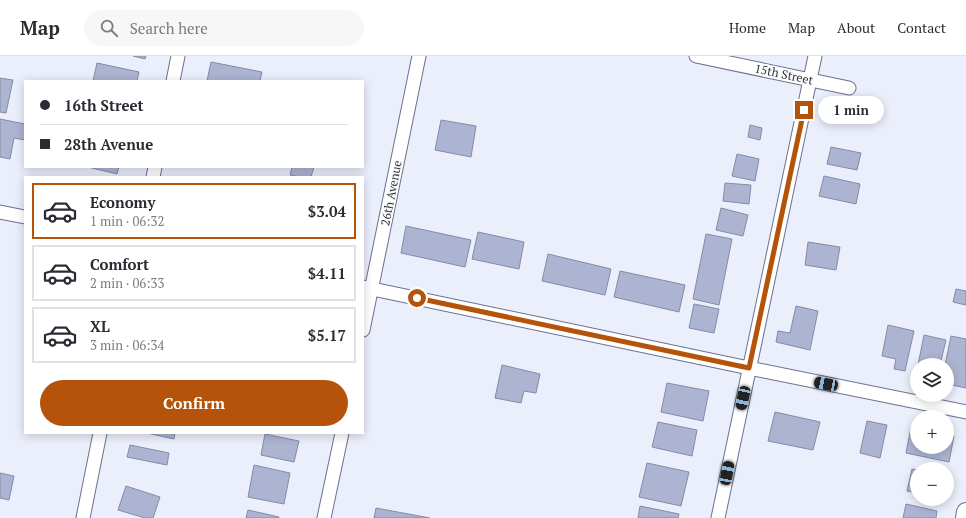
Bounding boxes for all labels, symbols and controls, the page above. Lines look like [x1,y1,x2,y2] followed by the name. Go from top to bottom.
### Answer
[84,10,364,46] search box
[20,15,60,40] text: Map
[98,17,120,39] icon: search
[130,18,208,38] text: Search here
[729,18,766,37] text: Home
[788,18,815,37] text: Map
[837,18,875,37] text: About
[897,18,946,37] text: Contact
[753,61,815,88] street label: 15th Street
[64,95,144,115] text: 16th Street
[818,96,884,124] callout: 1 min
[795,101,813,119] route end
[833,101,869,119] text: 1 min
[64,134,153,154] text: 28th Avenue
[377,159,405,227] street label: 26th Avenue
[90,192,155,212] text: Economy
[42,193,78,229] icon: car
[308,201,346,221] text: $3.04
[90,212,164,230] text: 1 min · 06:32
[90,254,149,274] text: Comfort
[42,255,78,291] icon: car
[308,263,346,283] text: $4.11
[90,274,164,292] text: 2 min · 06:33
[408,289,426,307] route start
[90,316,110,336] text: XL
[42,317,78,353] icon: car
[308,325,346,345] text: $5.17
[90,336,164,354] text: 3 min · 06:34
[910,358,954,506] map controls
[910,358,954,402] button: layers
[813,376,839,392] car
[40,380,348,426] button: Confirm
[735,385,751,411] car
[910,410,954,454] button: +
[719,460,735,486] car
[910,462,954,506] button: −

